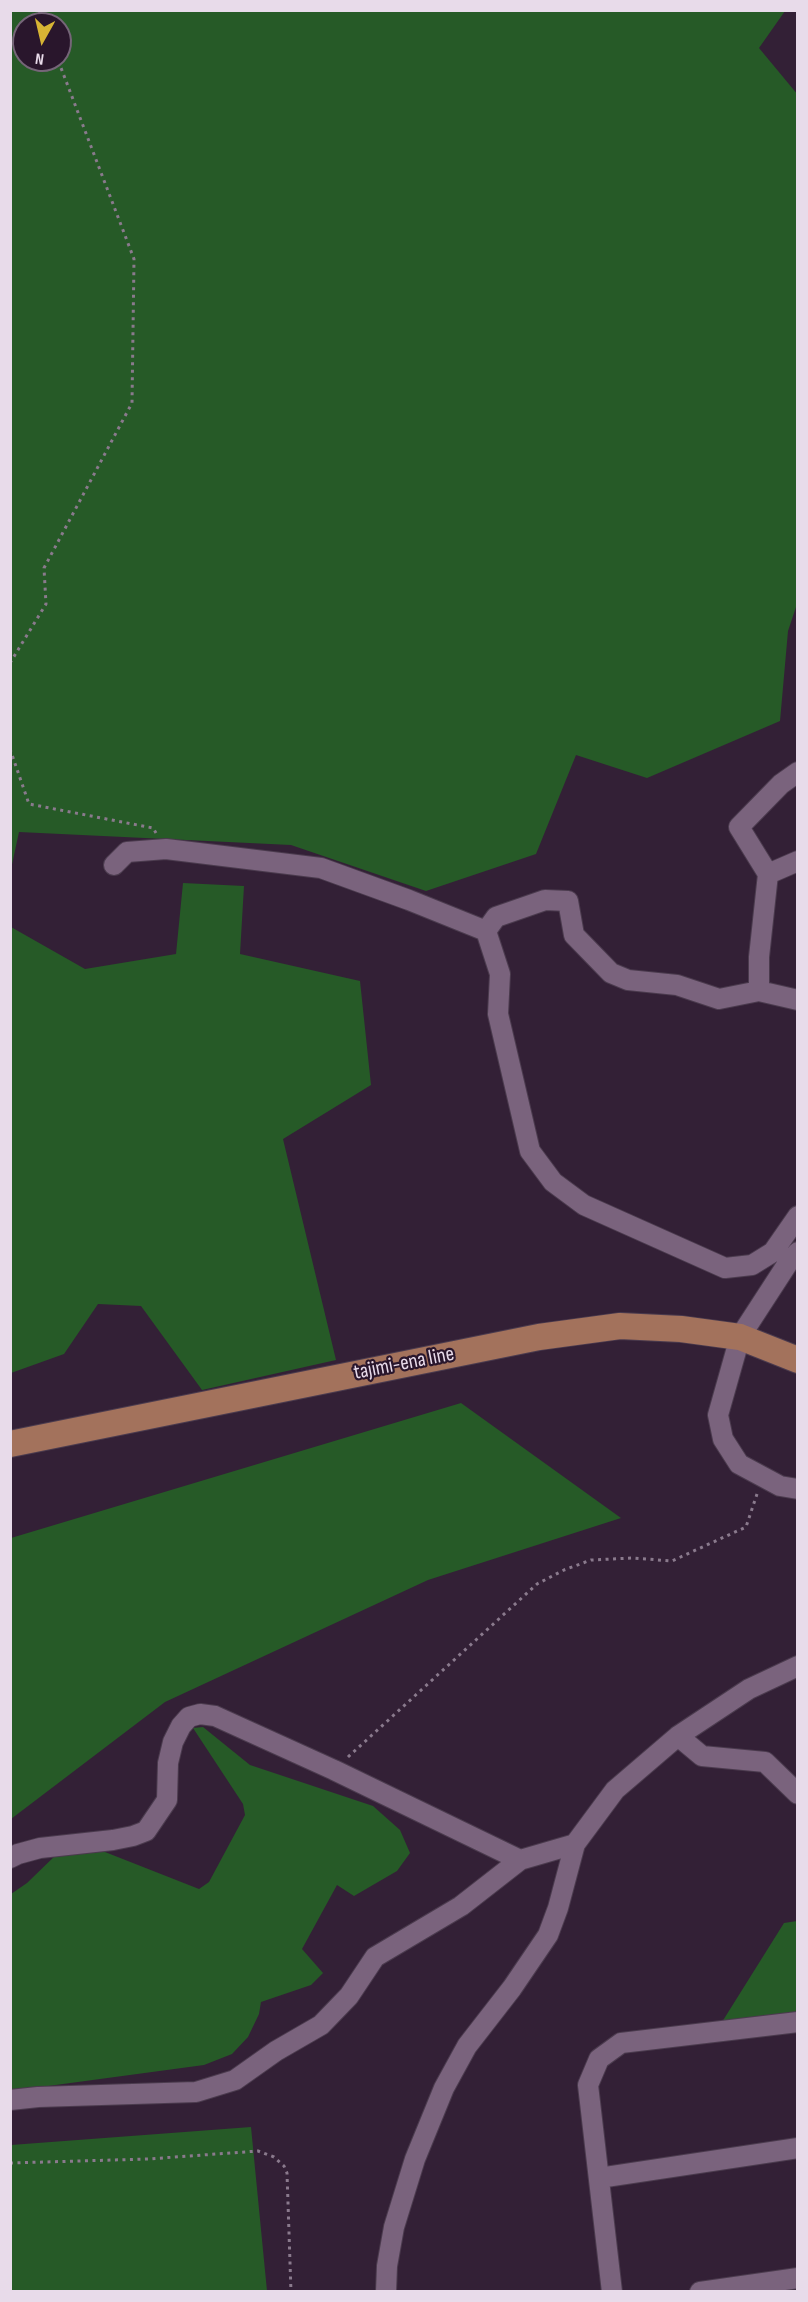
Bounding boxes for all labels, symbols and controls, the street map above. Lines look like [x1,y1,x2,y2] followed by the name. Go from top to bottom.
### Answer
[12,12,72,72] north arrow
[34,48,45,68] text: N
[352,1342,456,1386] street label: tajimi-ena line

